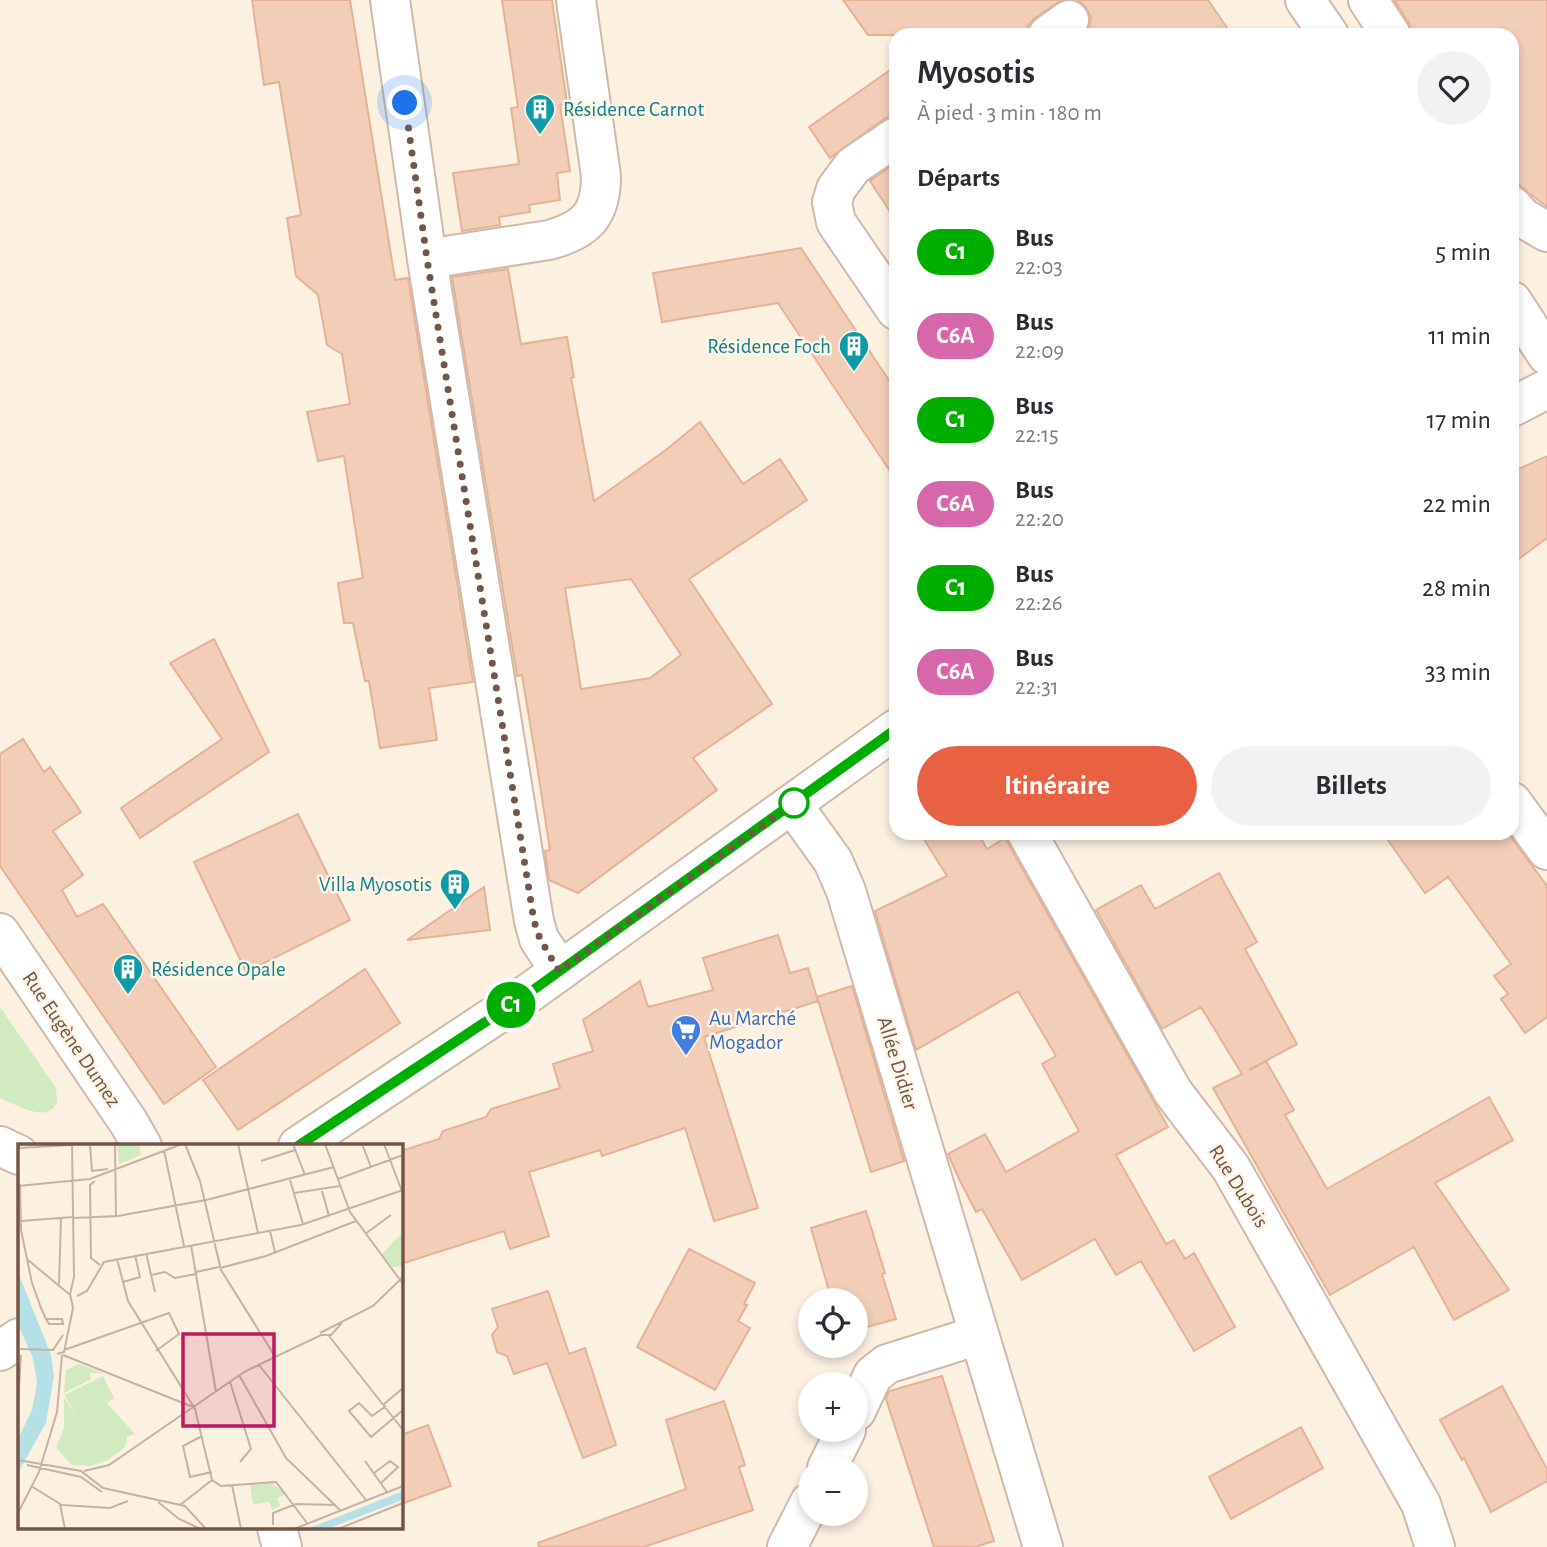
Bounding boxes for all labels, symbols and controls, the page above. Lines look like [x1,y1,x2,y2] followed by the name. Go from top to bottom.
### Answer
[1417,51,1491,125] button: heart
[917,57,1035,90] text: Myosotis
[387,85,422,120] your location
[523,92,557,136] building icon: Résidence Carnot
[563,99,704,120] place label: Résidence Carnot
[917,102,1102,125] text: À pied · 3 min · 180 m
[917,165,1000,191] text: Départs
[1015,225,1054,251] text: Bus
[1435,239,1491,265] text: 5 min
[945,240,966,264] text: C1
[1015,256,1063,279] text: 22:03
[1015,309,1054,335] text: Bus
[1428,323,1491,349] text: 11 min
[936,324,975,348] text: C6A
[837,329,871,373] building icon: Résidence Foch
[707,336,831,357] place label: Résidence Foch
[1015,340,1064,363] text: 22:09
[1015,393,1054,419] text: Bus
[1426,407,1491,433] text: 17 min
[945,408,966,432] text: C1
[1015,424,1059,447] text: 22:15
[1015,477,1054,503] text: Bus
[1423,491,1491,517] text: 22 min
[936,492,975,516] text: C6A
[1015,508,1064,531] text: 22:20
[1015,561,1054,587] text: Bus
[1422,575,1491,601] text: 28 min
[945,576,966,600] text: C1
[1015,592,1062,615] text: 22:26
[1015,645,1054,671] text: Bus
[1425,659,1491,685] text: 33 min
[936,660,975,684] text: C6A
[1015,676,1059,699] text: 22:31
[917,746,1197,826] button: Itinéraire
[1211,746,1491,826] button: Billets
[779,788,809,818] unlabelled marker
[438,867,472,911] building icon: Villa Myosotis
[319,874,432,895] place label: Villa Myosotis
[111,952,145,996] building icon: Résidence Opale
[151,959,286,980] place label: Résidence Opale
[19,968,125,1111] street label: Rue Eugène Dumez
[480,982,542,1028] line badge: C1
[500,993,522,1017] text: C1
[709,1008,796,1053] place label: Au Marché Mogador
[669,1013,703,1057] supermarket icon: Au Marché Mogador
[873,1014,922,1113] street label: Allée Didier
[1205,1141,1272,1231] street label: Rue Dubois
[18,1144,402,1530] inset map
[798,1288,868,1526] map controls
[798,1288,868,1358] button: locate
[798,1372,868,1442] button: +
[798,1456,868,1526] button: −

